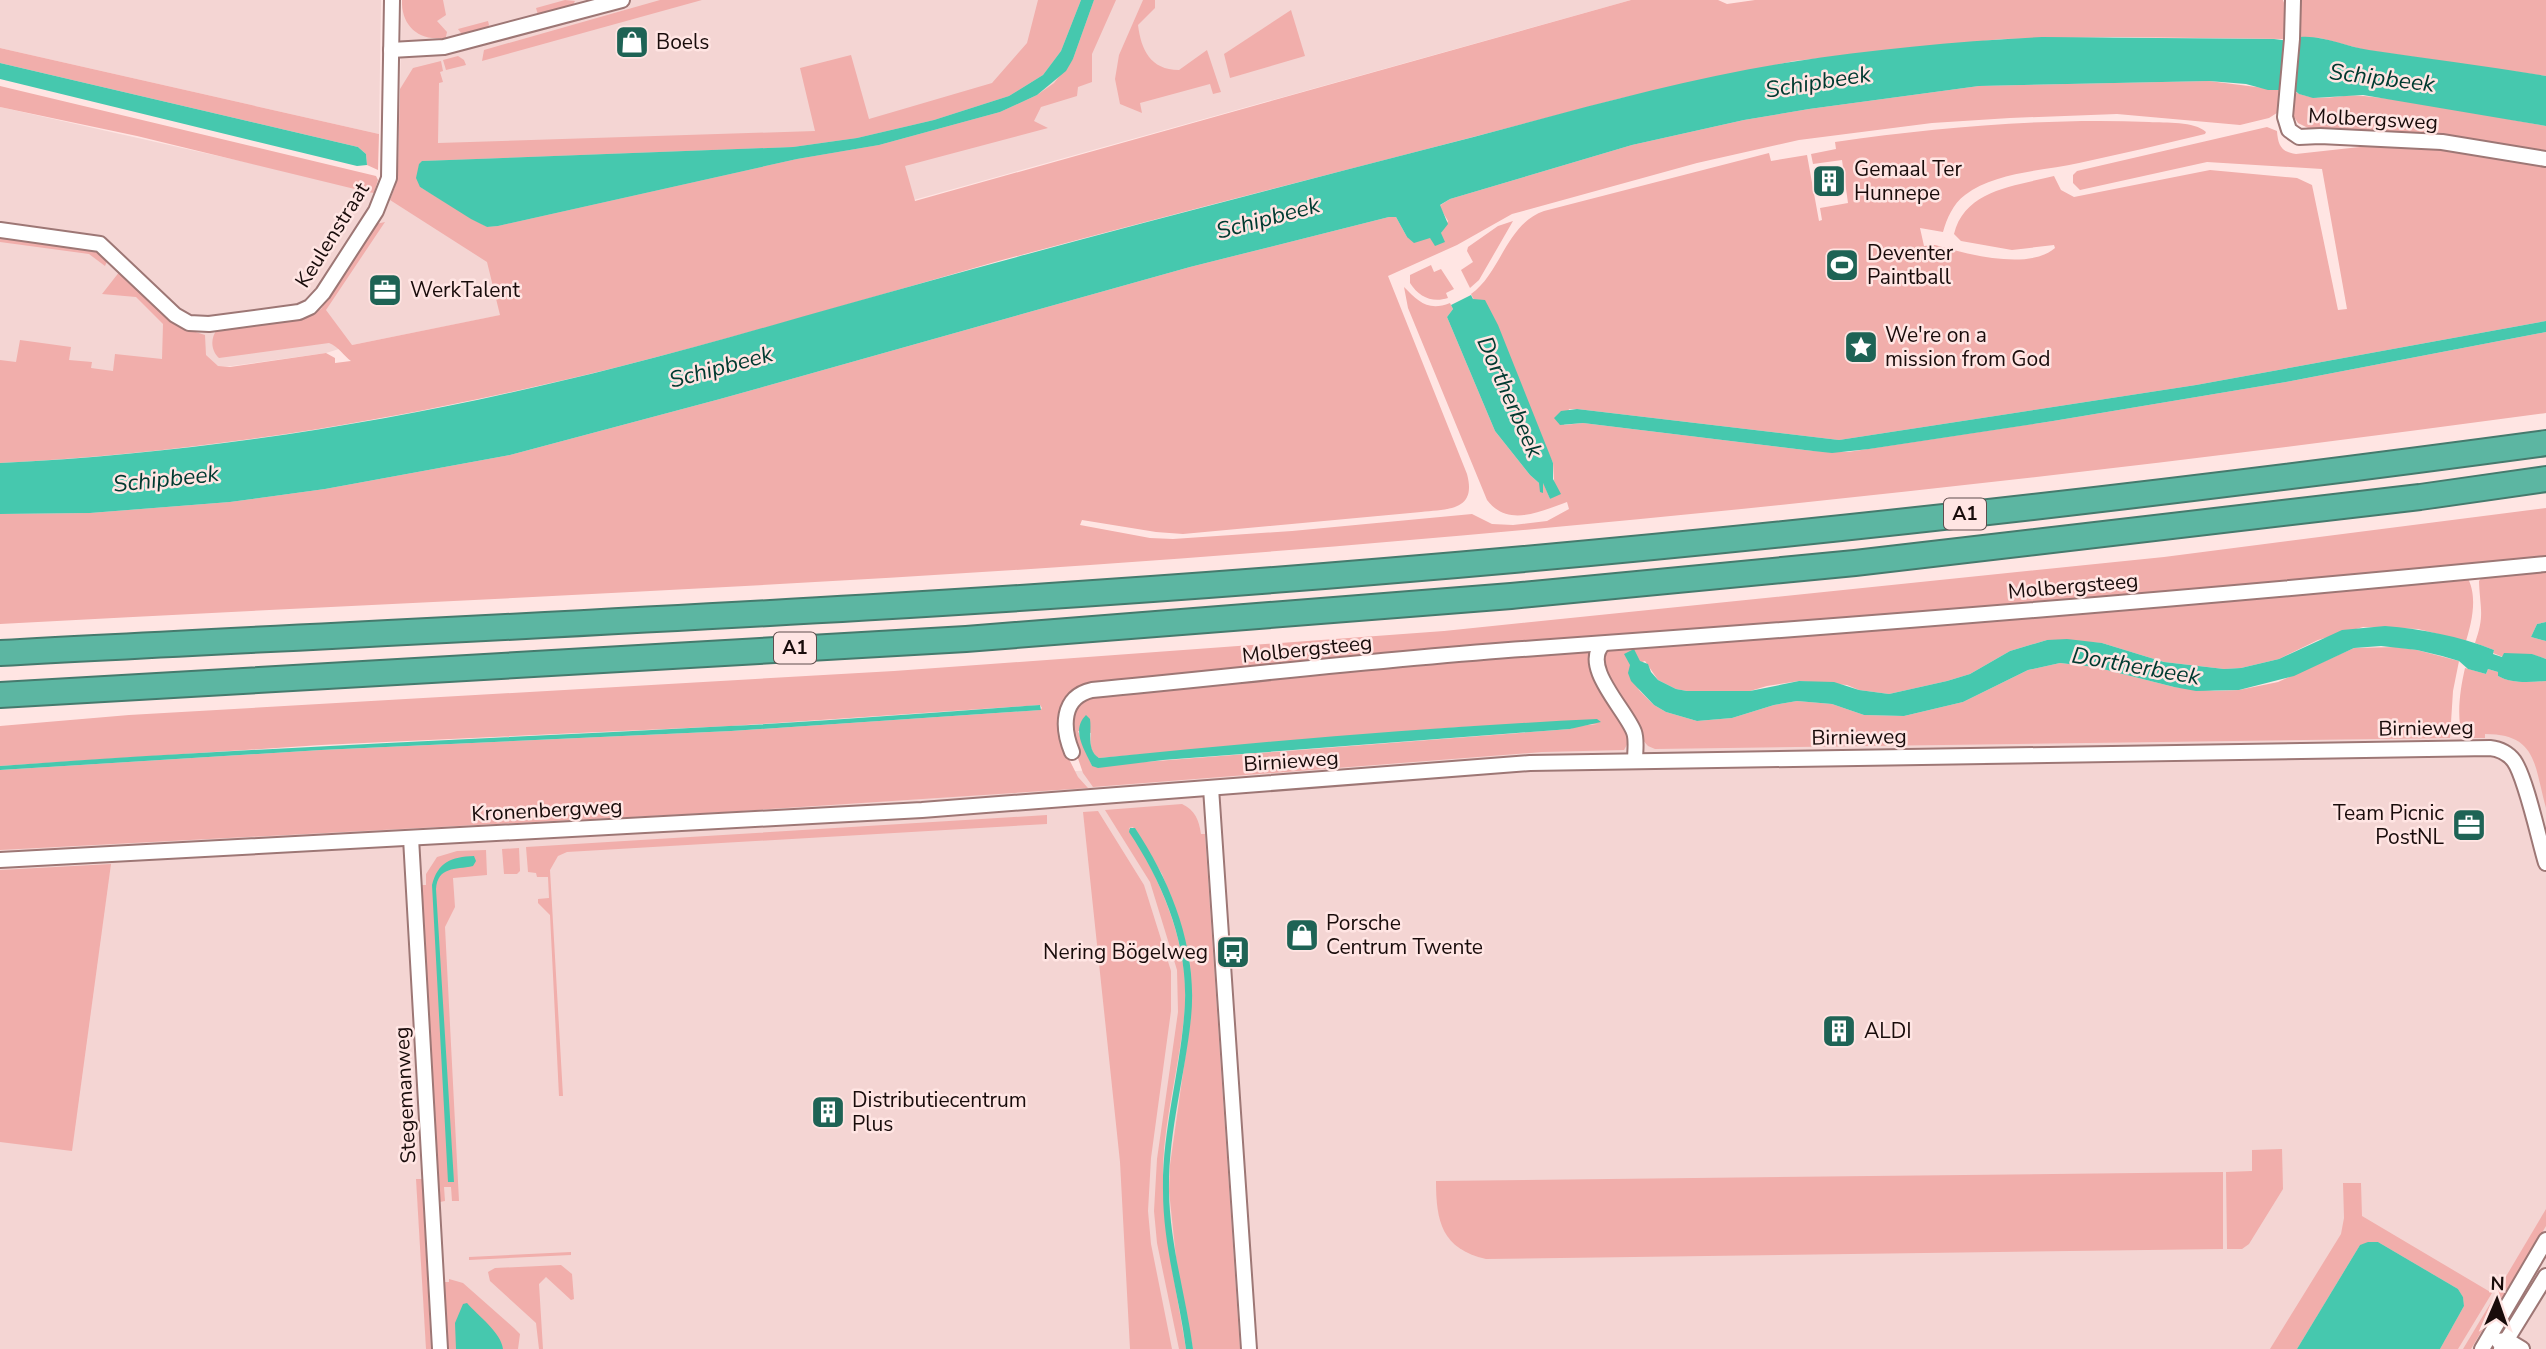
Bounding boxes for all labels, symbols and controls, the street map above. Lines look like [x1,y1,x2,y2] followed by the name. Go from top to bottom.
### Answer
[613,23,651,61] shop icon: Boels
[656,28,709,56] place label: Boels
[2328,56,2437,100] water label: Schipbeek
[1763,58,1873,106] water label: Schipbeek
[2307,102,2439,136] street label: Molbergsweg
[1854,155,1962,207] place label: Gemaal Ter Hunnepe
[1810,162,1848,200] building icon: Gemaal Ter Hunnepe
[288,176,376,293] street label: Keulenstraat
[1213,189,1324,247] water label: Schipbeek
[1867,239,1954,291] place label: Deventer Paintball
[1823,246,1861,284] sports icon: Deventer Paintball
[366,271,404,309] office icon: WerkTalent
[410,276,520,304] place label: WerkTalent
[1885,321,2051,373] place label: We're on a mission from God
[1842,328,1880,366] place icon: We're on a mission from God
[1469,331,1551,463] water label: Dortherbeek
[666,338,777,396] water label: Schipbeek
[112,458,221,500] water label: Schipbeek
[1944,499,1986,530] road number: A1
[2007,566,2139,606] street label: Molbergsteeg
[1240,628,1374,670] street label: Molbergsteeg
[774,632,816,664] road number: A1
[2069,639,2203,693] water label: Dortherbeek
[2378,713,2474,743] street label: Birnieweg
[1811,722,1907,752] street label: Birnieweg
[1242,744,1340,778] street label: Birnieweg
[471,792,623,828] street label: Kronenbergweg
[2333,799,2445,851] place label: Team Picnic PostNL
[2450,806,2488,844] office icon: Team Picnic PostNL
[1326,909,1483,961] place label: Porsche Centrum Twente
[1283,916,1321,954] shop icon: Porsche Centrum Twente
[1214,933,1252,971] bus stop icon: Nering Bögelweg
[1043,938,1208,966] place label: Nering Bögelweg
[1820,1012,1858,1050] building icon: ALDI
[1864,1017,1912,1045] place label: ALDI
[387,1026,423,1164] street label: Stegemanweg
[852,1086,1027,1138] place label: Distributiecentrum Plus
[809,1093,847,1131] building icon: Distributiecentrum Plus
[2462,1265,2532,1335] north arrow
[2490,1271,2505,1297] text: N

